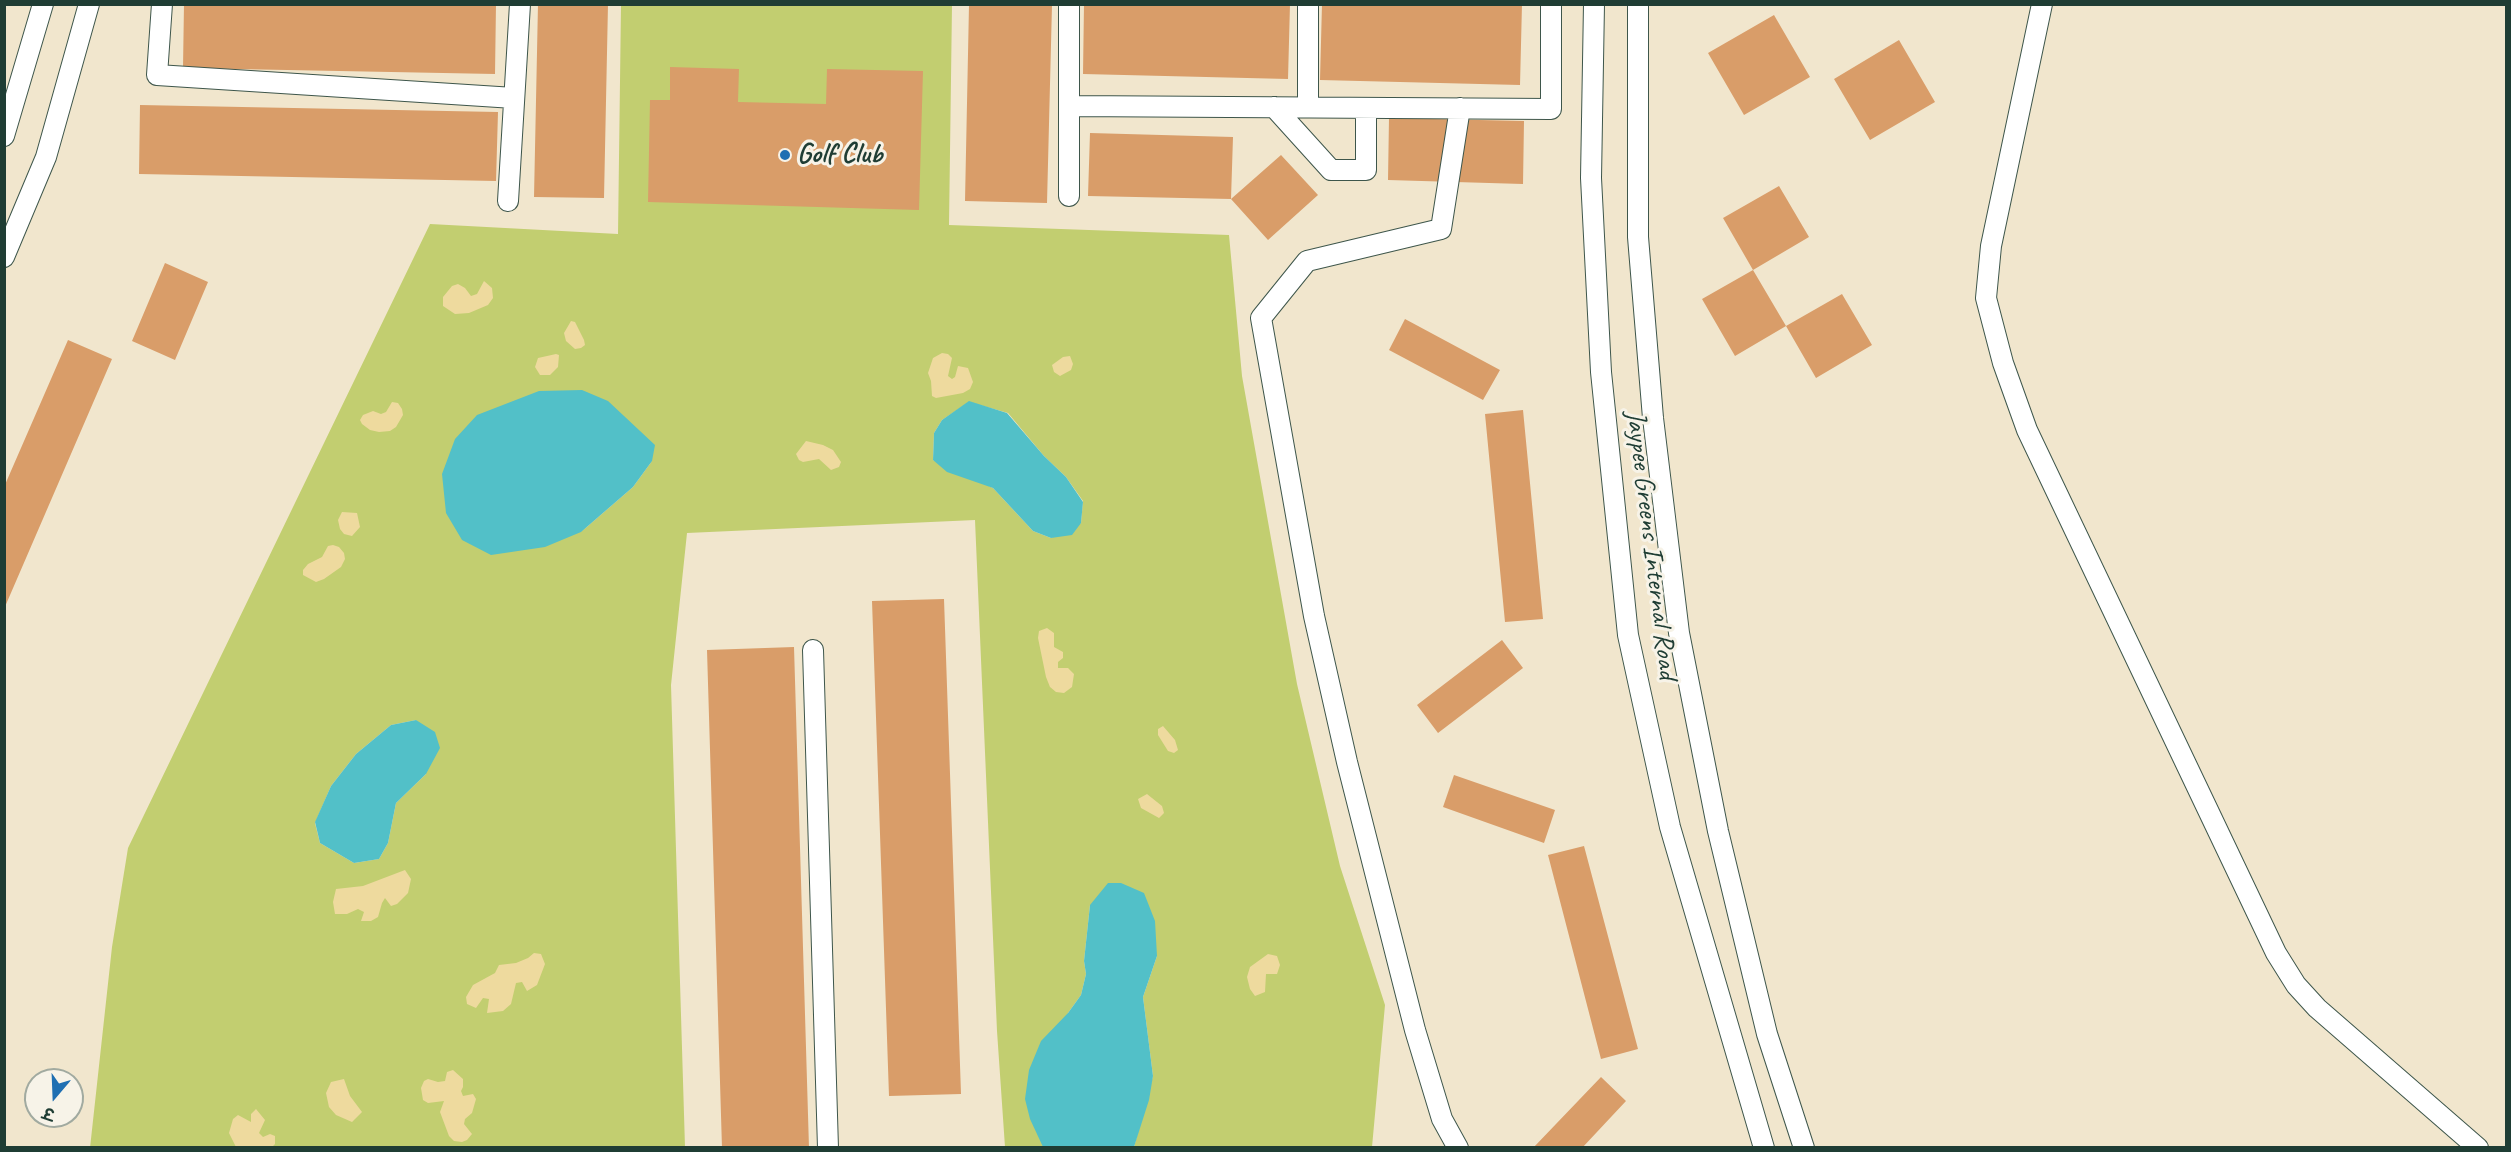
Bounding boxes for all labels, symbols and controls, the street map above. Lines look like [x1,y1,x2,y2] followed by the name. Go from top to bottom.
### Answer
[797,138,882,172] place label: Golf Club
[778,148,792,162] marker: Golf Club
[1618,409,1684,681] street label: Jaypee Greens Internal Road
[24,1068,84,1128] north arrow
[40,1102,57,1124] text: उ

